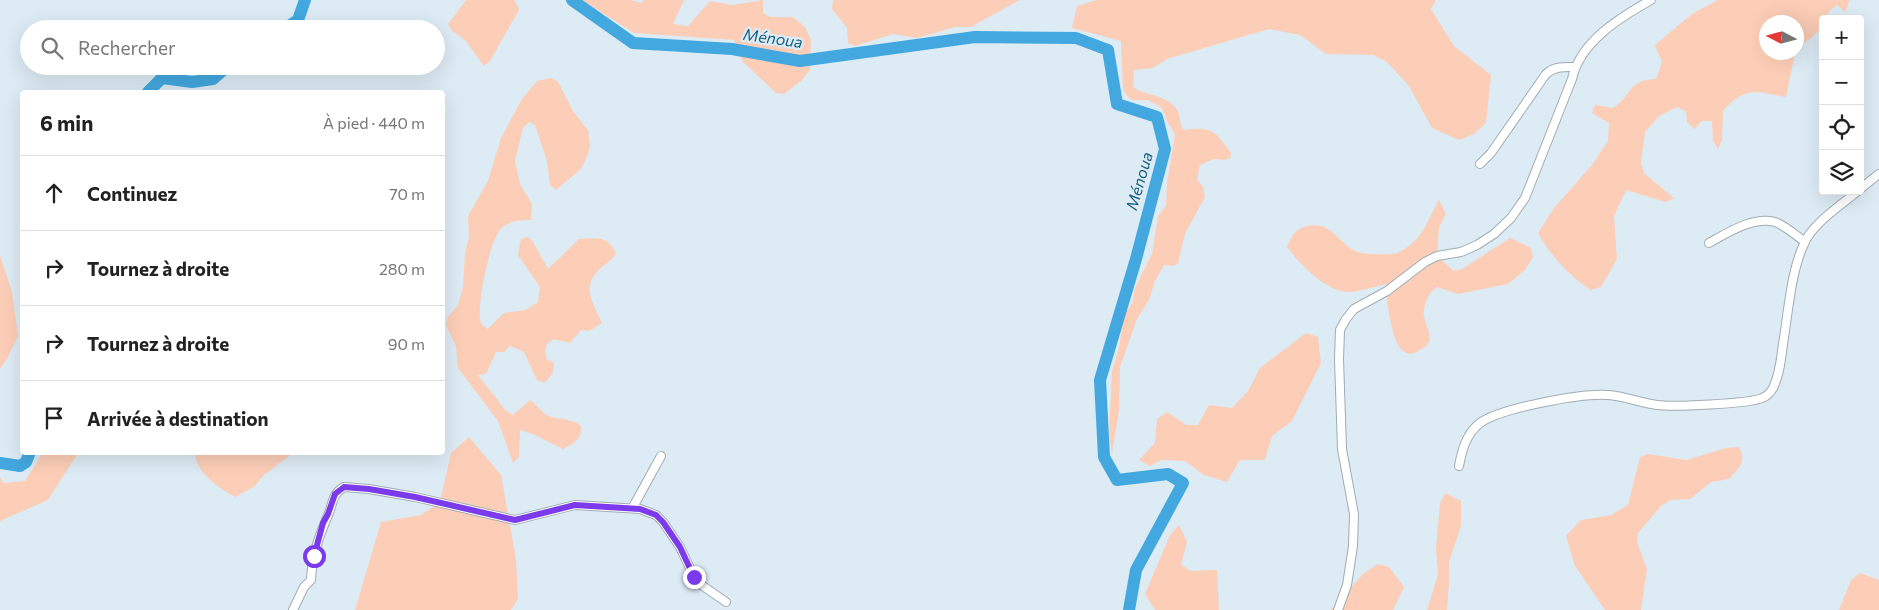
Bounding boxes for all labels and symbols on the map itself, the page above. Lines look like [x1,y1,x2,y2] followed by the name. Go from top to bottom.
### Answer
[1759,15,1804,60] north arrow
[742,24,804,51] water label: Ménoua
[1121,150,1156,212] water label: Ménoua
[303,545,326,568] route start
[683,566,706,589] route end

